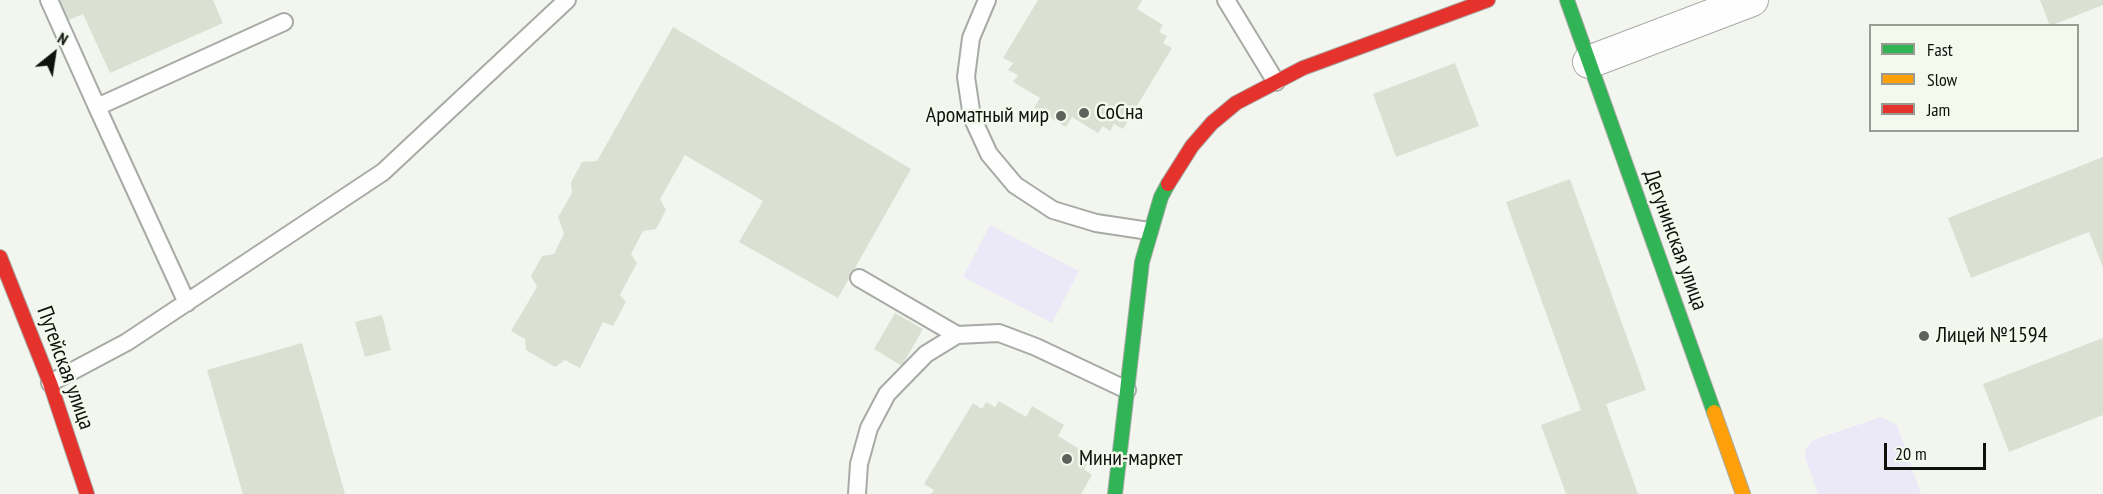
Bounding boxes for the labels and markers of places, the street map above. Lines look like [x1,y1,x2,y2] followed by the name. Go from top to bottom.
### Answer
[1096,100,1143,126] place label: СоСна
[926,103,1049,129] place label: Ароматный мир
[1077,106,1091,120] marker: СоСна
[1054,109,1068,123] marker: Ароматный мир
[1936,323,2048,349] place label: Лицей №1594
[1917,329,1931,343] marker: Лицей №1594
[1079,446,1183,472] place label: Мини-маркет
[1060,452,1074,466] marker: Мини-маркет

